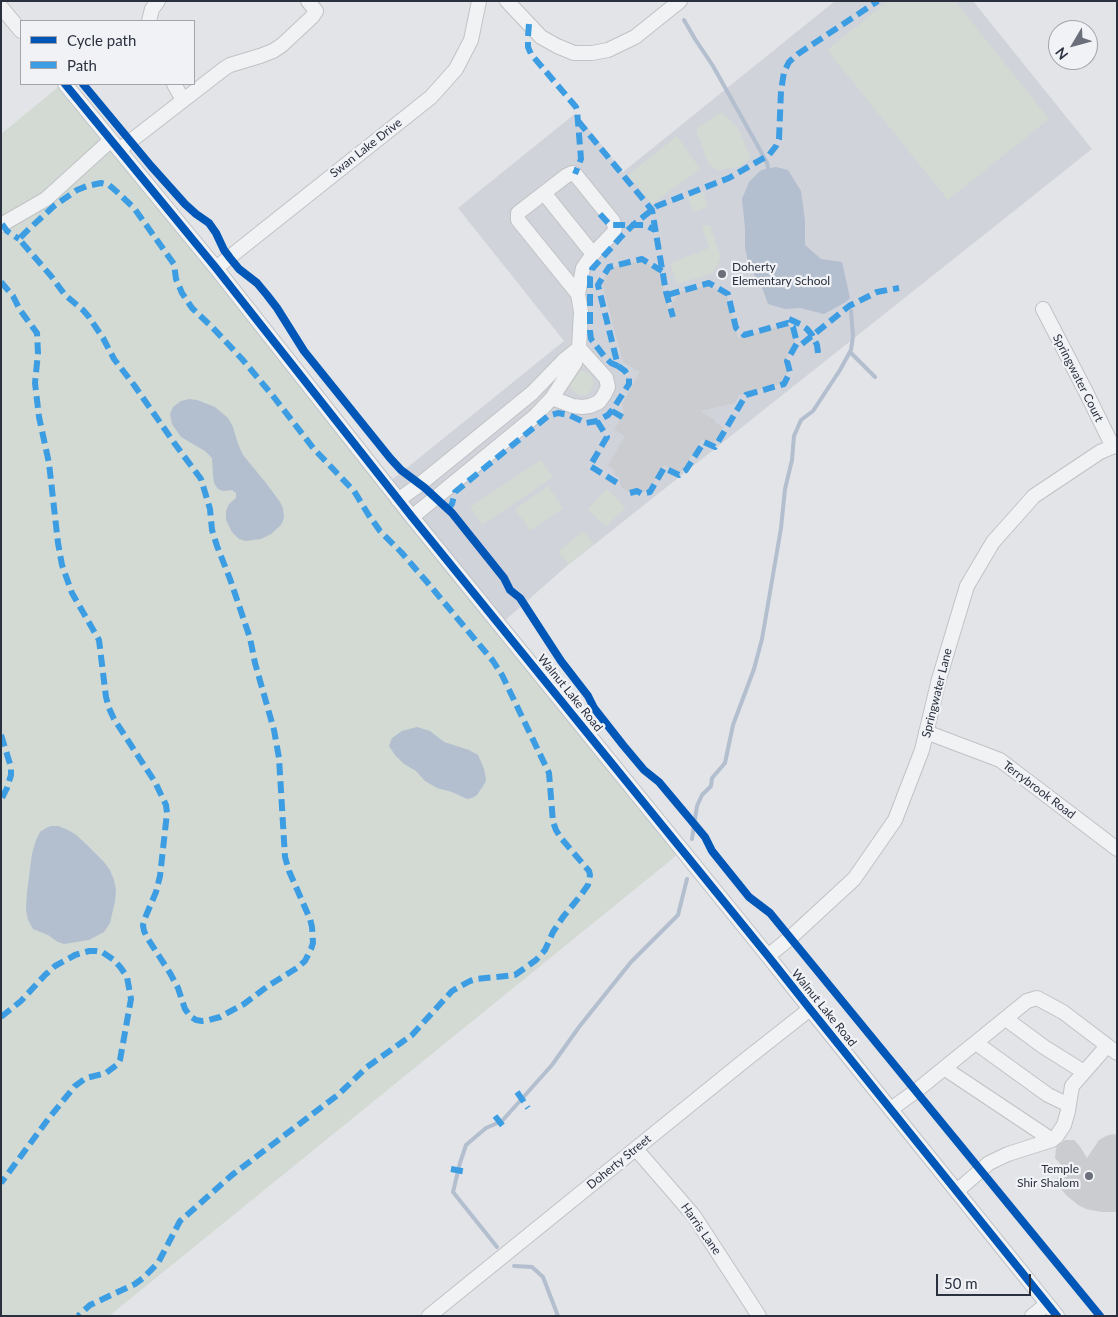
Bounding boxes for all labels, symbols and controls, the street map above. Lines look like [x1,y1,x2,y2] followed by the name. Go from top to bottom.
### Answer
[20,20,195,85] legend
[1048,20,1098,70] north arrow
[67,31,136,49] text: Cycle path
[1051,44,1071,63] text: N
[67,56,97,74] text: Path
[327,115,405,181] street label: Swan Lake Drive
[732,260,830,288] place label: Doherty Elementary School
[716,268,728,280] marker: Doherty Elementary School
[1050,332,1106,424] street label: Springwater Court
[919,647,955,739] street label: Springwater Lane
[534,651,606,735] street label: Walnut Lake Road
[1000,758,1078,822] street label: Terrybrook Road
[788,966,860,1050] street label: Walnut Lake Road
[584,1132,654,1192] street label: Doherty Street
[1017,1162,1079,1190] place label: Temple Shir Shalom
[1083,1170,1095,1182] marker: Temple Shir Shalom
[678,1200,724,1258] street label: Harris Lane
[938,1264,1033,1296] scale bar
[944,1274,978,1292] text: 50 m

